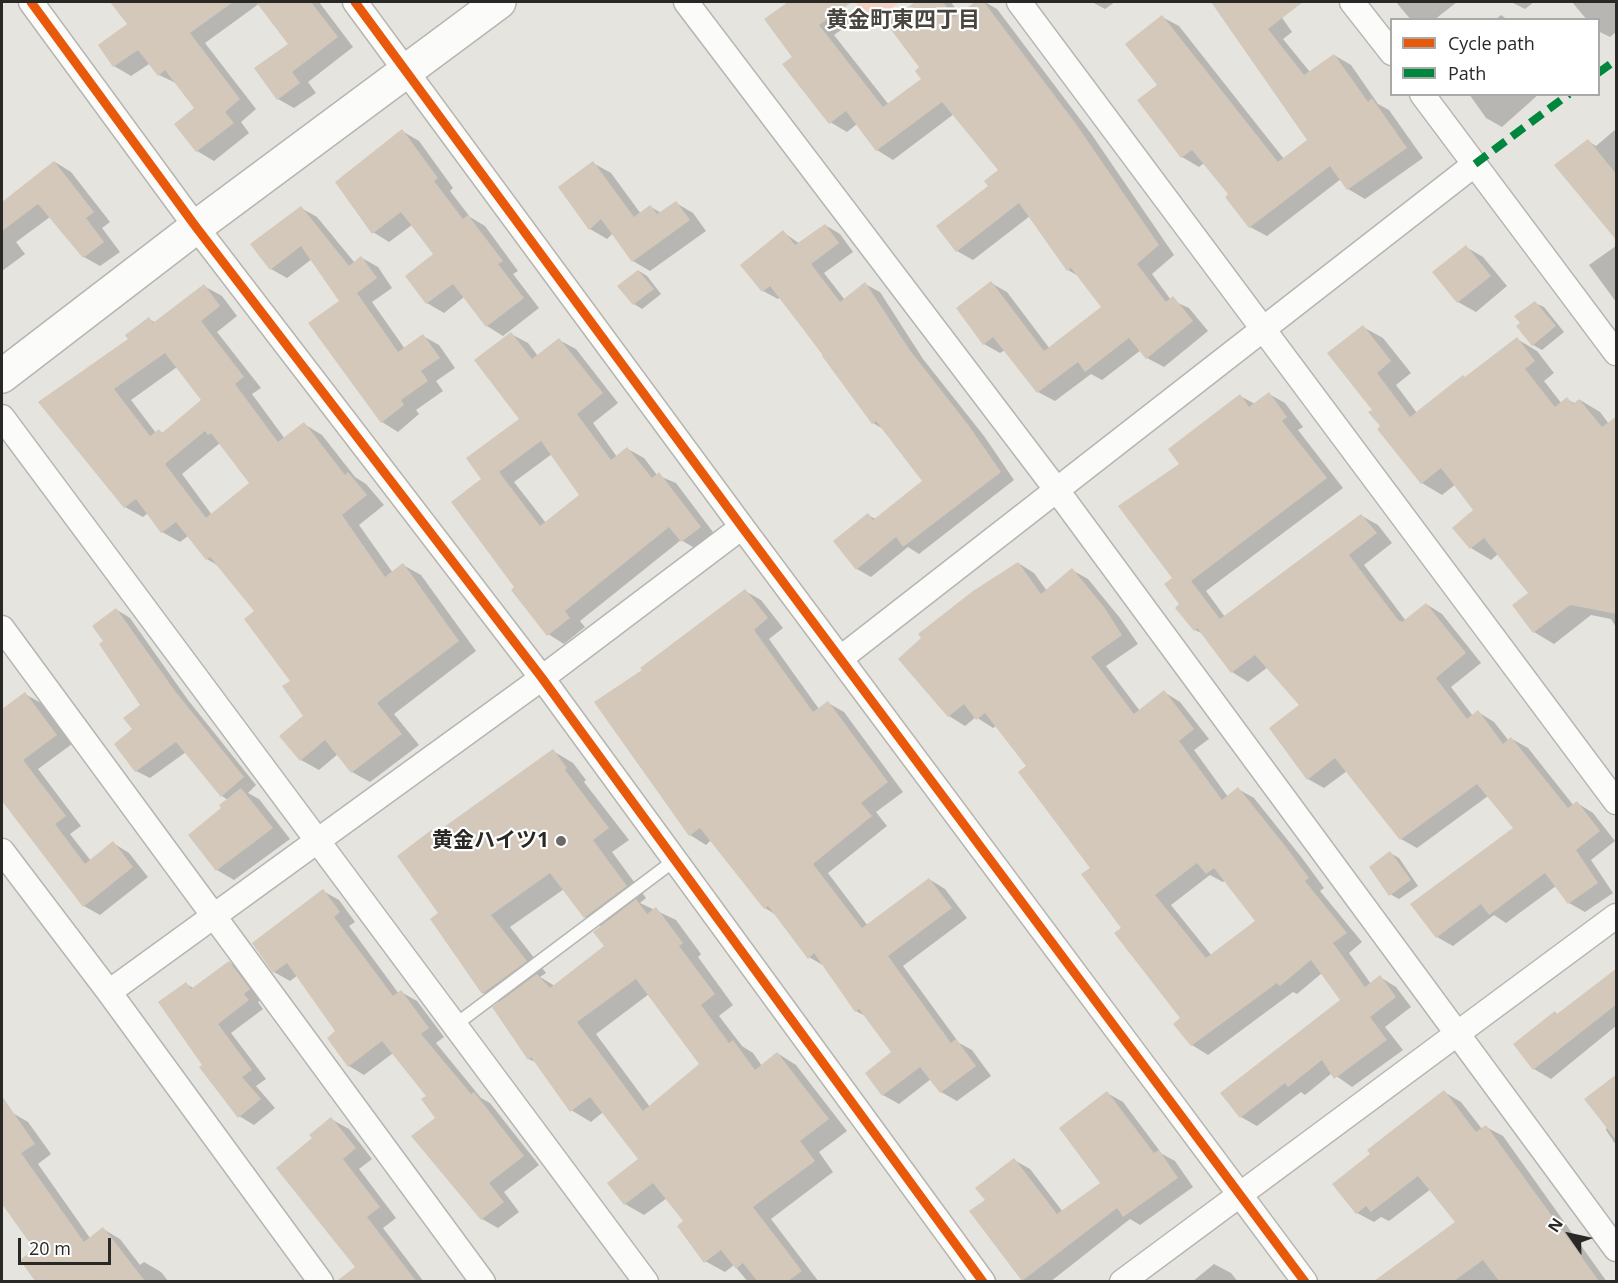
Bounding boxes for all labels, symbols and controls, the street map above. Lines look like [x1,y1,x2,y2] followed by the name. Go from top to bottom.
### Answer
[826,8,980,34] district label: 黄金町東四丁目
[1390,18,1600,96] legend
[1448,31,1535,55] text: Cycle path
[1448,61,1486,85] text: Path
[432,828,549,854] place label: 黄金ハイツ1
[554,834,568,848] marker: 黄金ハイツ1
[1540,1205,1600,1265] north arrow
[1542,1213,1568,1236] text: N
[21,1226,114,1264] scale bar
[29,1236,71,1260] text: 20 m

